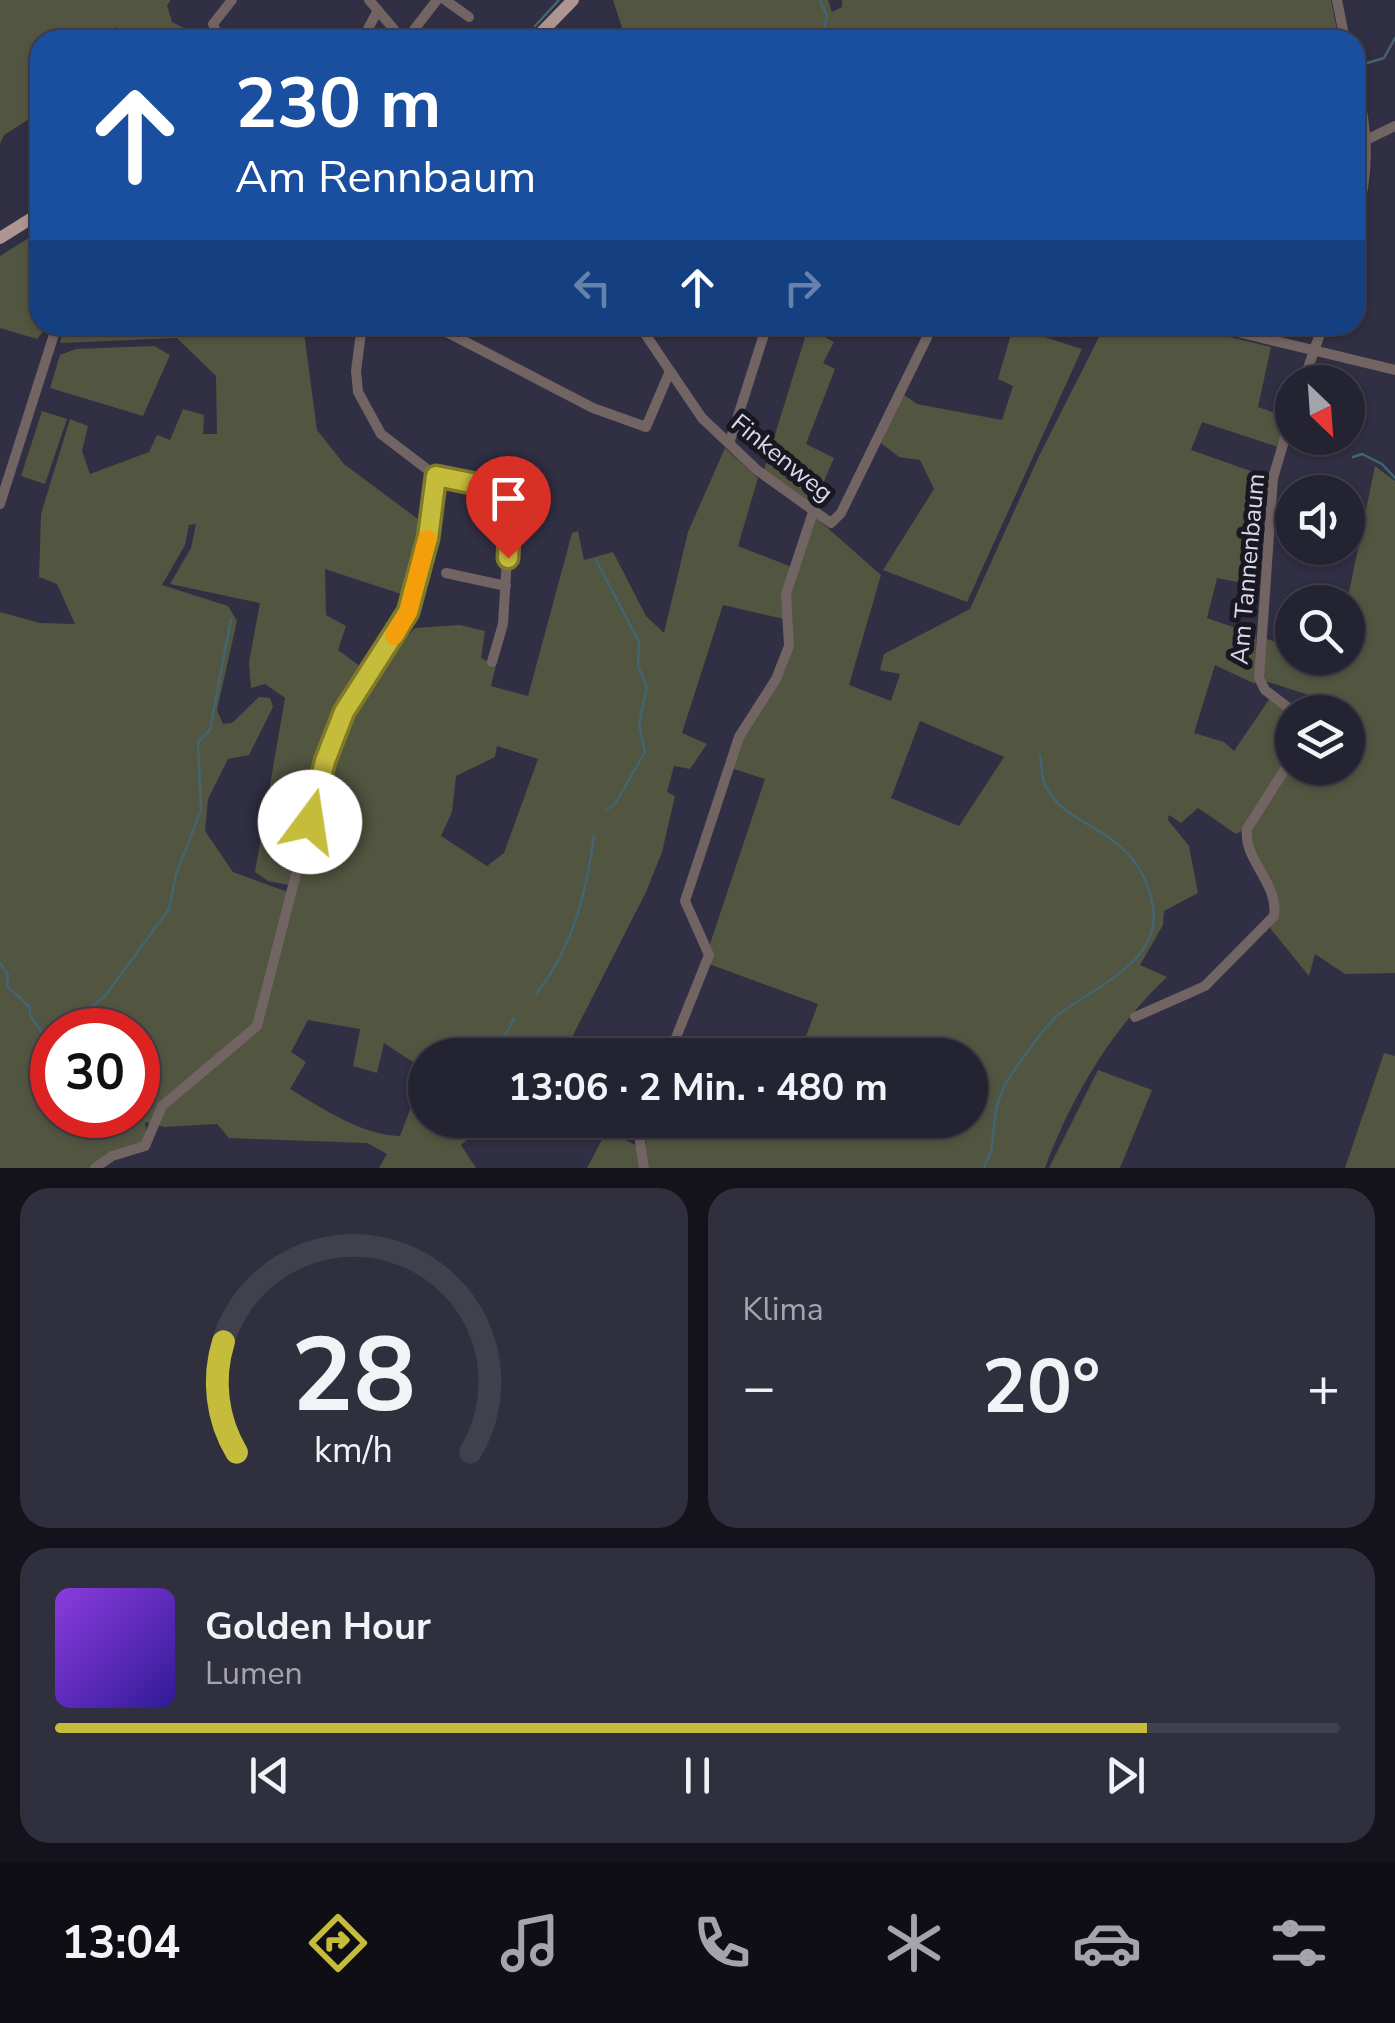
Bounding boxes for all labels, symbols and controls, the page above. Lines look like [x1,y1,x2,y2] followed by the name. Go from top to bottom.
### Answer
[235,56,441,152] text: 230 m
[70,70,200,200] icon: ahead
[235,147,536,208] text: Am Rennbaum
[565,260,620,315] icon: left
[670,260,725,315] icon: ahead
[775,260,830,315] icon: right
[1275,365,1365,455] north arrow
[1275,365,1365,785] map controls
[724,406,840,510] street label: Finkenweg
[466,456,551,559] pin
[481,471,536,526] icon: arrive
[1223,472,1273,666] street label: Am Tannenbaum
[1275,475,1365,565] button: sound
[1275,585,1365,675] button: search
[1275,695,1365,785] button: layers
[258,770,362,874] position arrow
[30,1008,160,1138] speed limit sign: 30
[508,1062,888,1113] text: 13:06 · 2 Min. · 480 m
[743,1288,824,1331] text: Klima
[291,1305,416,1447] text: 28
[982,1336,1100,1438] text: 20°
[743,1350,776,1425] text: −
[1307,1350,1340,1425] text: +
[314,1426,393,1475] text: km/h
[205,1601,431,1652] text: Golden Hour
[205,1652,303,1695] text: Lumen
[242,1748,297,1803] icon: previous
[670,1748,725,1803] icon: pause
[1098,1748,1153,1803] icon: next
[303,1908,373,1978] icon: directions
[495,1908,565,1978] icon: music
[687,1908,757,1978] icon: phone
[879,1908,949,1978] icon: climate
[1072,1908,1142,1978] icon: car
[1264,1908,1334,1978] icon: filters
[61,1913,180,1974] text: 13:04

